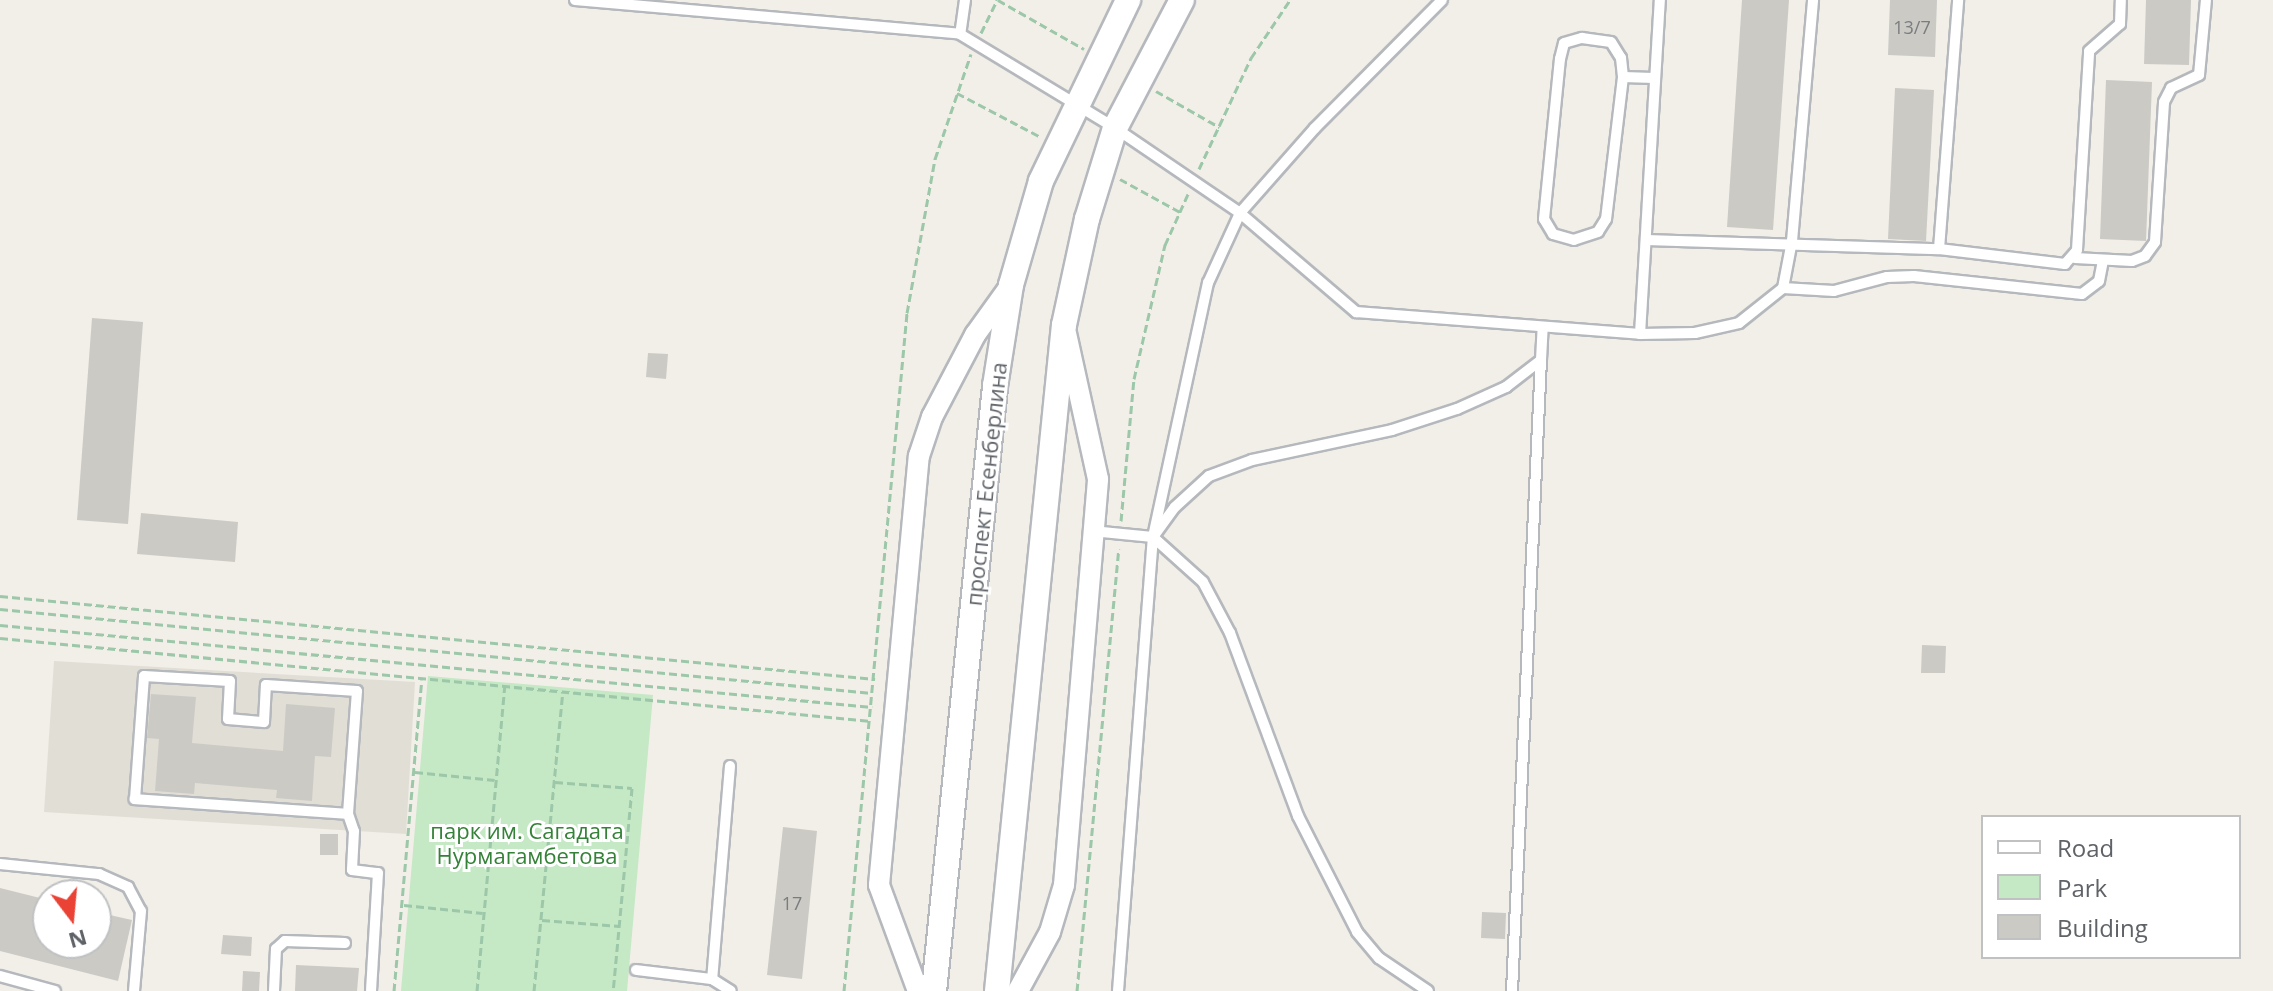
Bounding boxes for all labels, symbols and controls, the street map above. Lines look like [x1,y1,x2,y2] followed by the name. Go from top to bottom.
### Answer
[1893,16,1931,38] house number: 13/7
[960,361,1012,607] street label: проспект Есенберлина
[1981,815,2241,959] legend
[430,817,624,868] park label: парк им. Сагадата Нурмагамбетова
[2057,831,2114,864] text: Road
[2057,871,2107,904] text: Park
[32,879,112,959] north arrow
[782,892,802,914] house number: 17
[2057,911,2148,944] text: Building
[65,923,91,957] text: N

